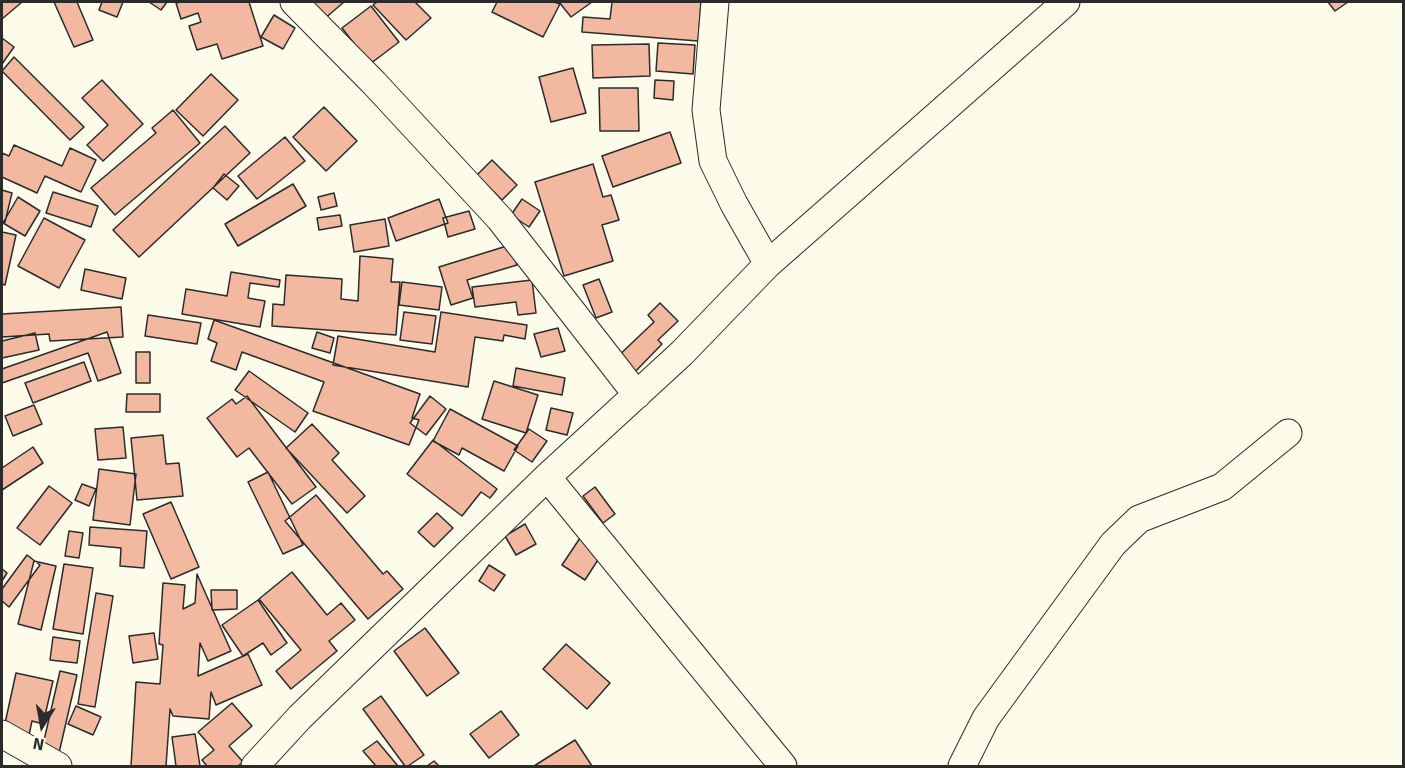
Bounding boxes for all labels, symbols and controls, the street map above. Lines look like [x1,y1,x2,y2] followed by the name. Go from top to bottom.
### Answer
[12,696,72,756] north arrow
[31,733,46,755] text: N

